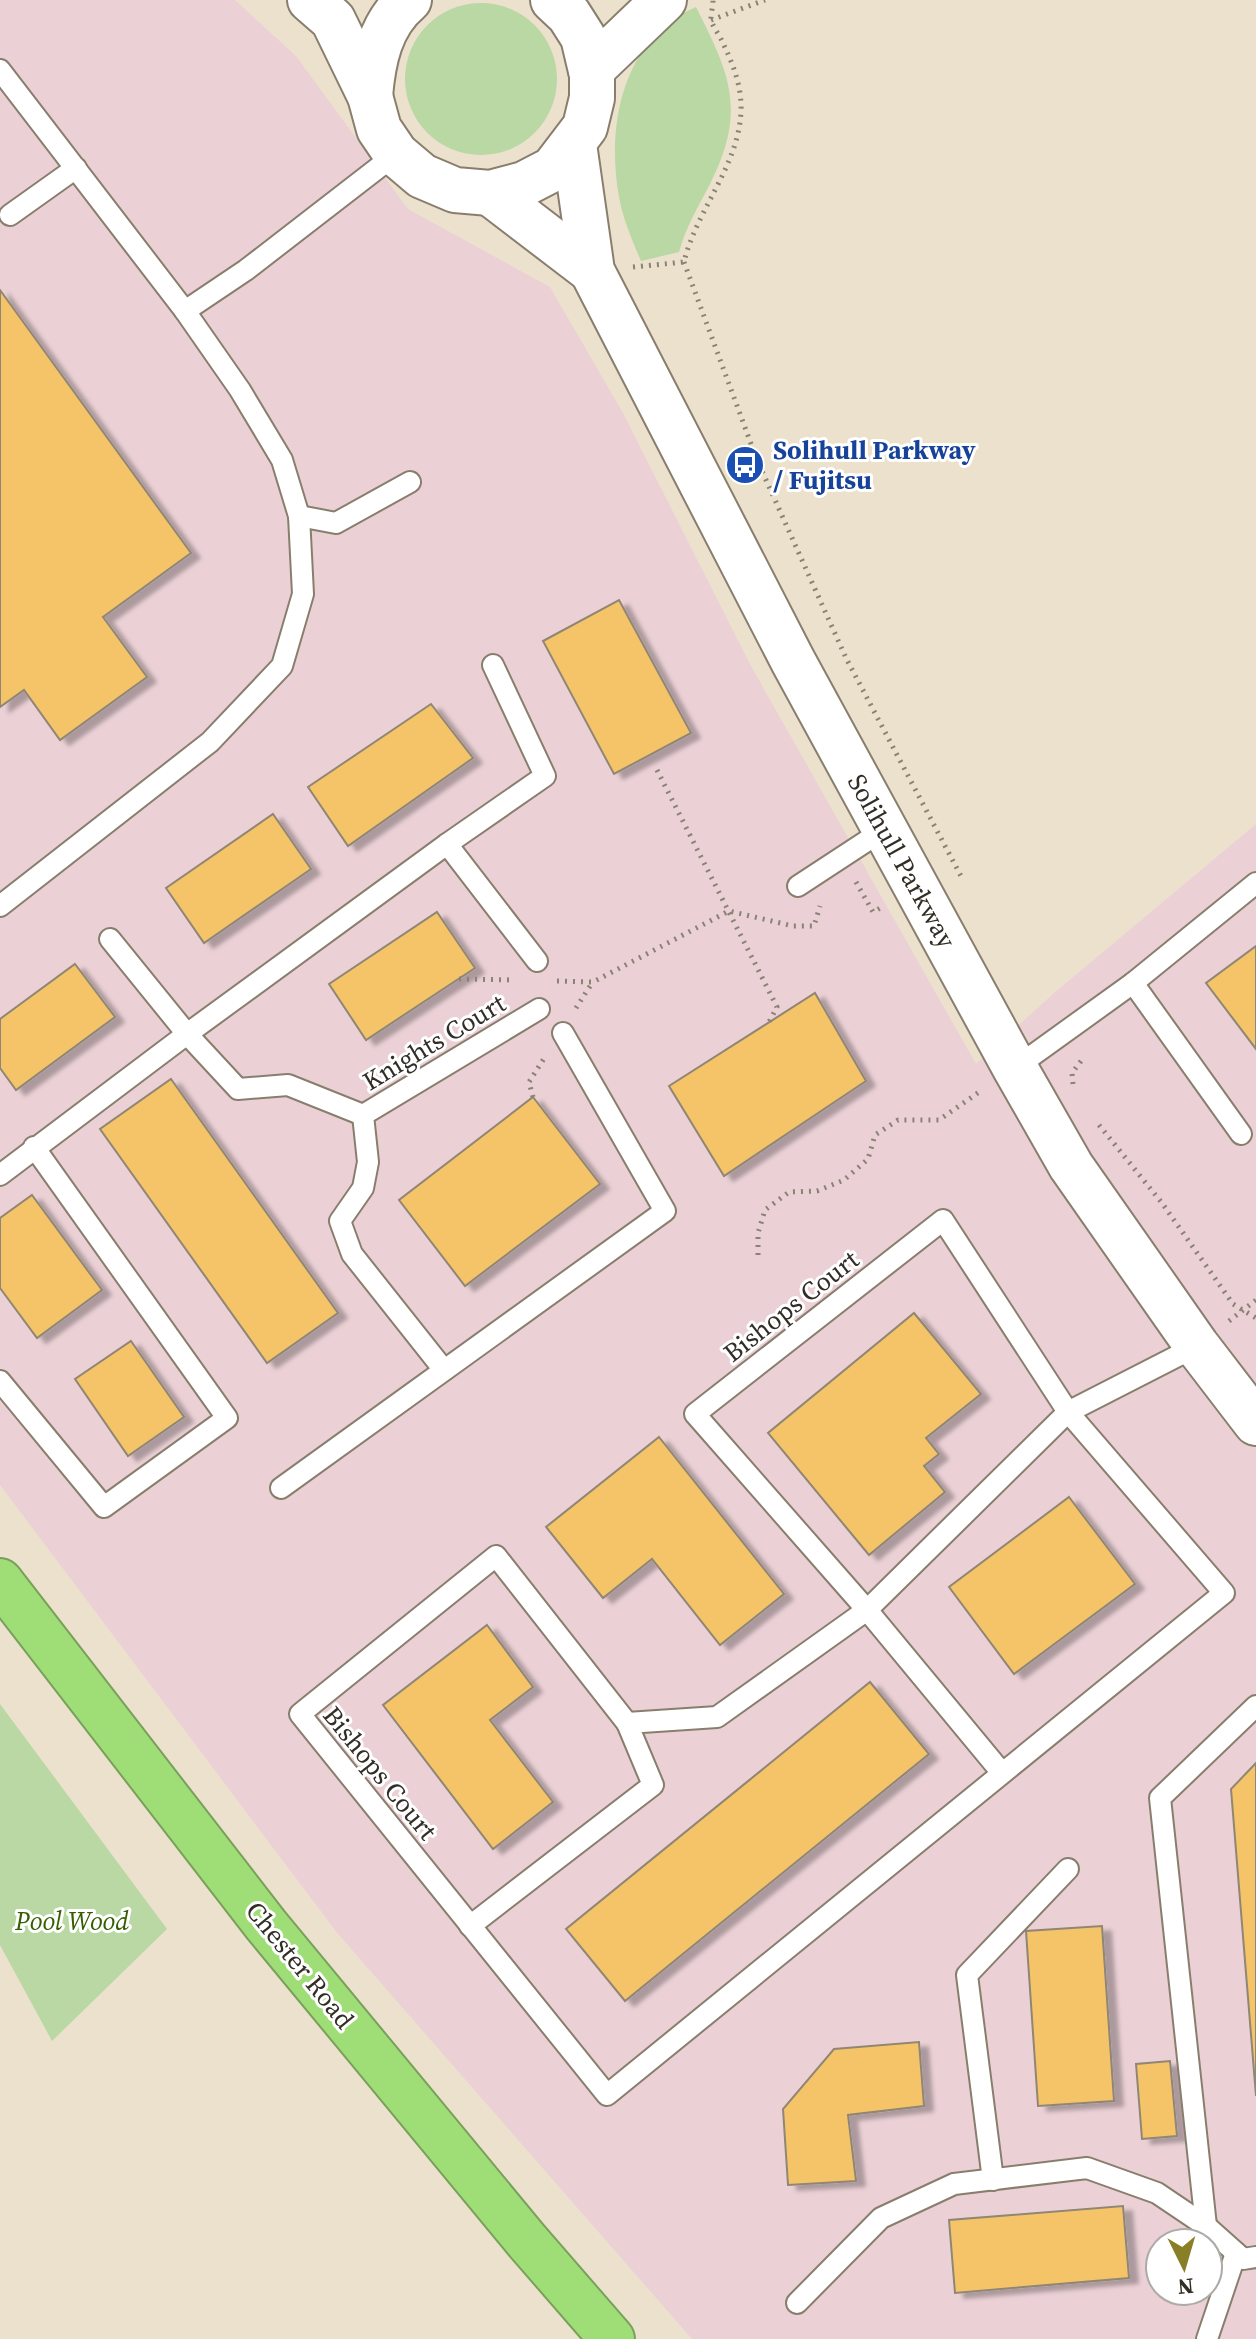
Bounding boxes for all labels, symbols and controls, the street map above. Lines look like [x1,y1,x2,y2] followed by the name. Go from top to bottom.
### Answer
[773,432,976,498] place label: Solihull Parkway / Fujitsu
[724,444,766,486] bus stop icon: Solihull Parkway / Fujitsu
[839,767,965,955] street label: Solihull Parkway
[356,985,513,1099] street label: Knights Court
[716,1241,867,1370] street label: Bishops Court
[315,1698,446,1848] street label: Bishops Court
[237,1894,363,2036] street label: Chester Road
[14,1903,129,1939] park label: Pool Wood
[1144,2227,1224,2307] north arrow
[1176,2271,1195,2303] text: N

